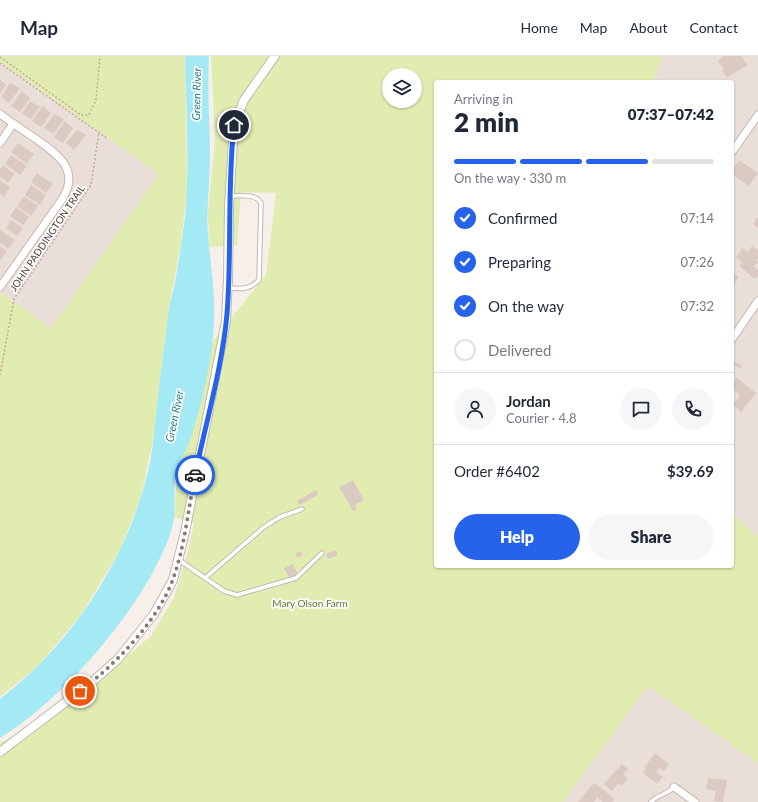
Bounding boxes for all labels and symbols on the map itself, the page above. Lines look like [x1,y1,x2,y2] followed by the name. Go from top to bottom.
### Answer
[189,67,203,121] water label: Green River
[217,108,251,142] pin
[7,183,87,293] street label: JOHN PADDINGTON TRAIL
[162,389,186,443] water label: Green River
[175,455,215,495] courier
[272,597,348,609] park label: Mary Olson Farm
[63,674,97,708] pin

